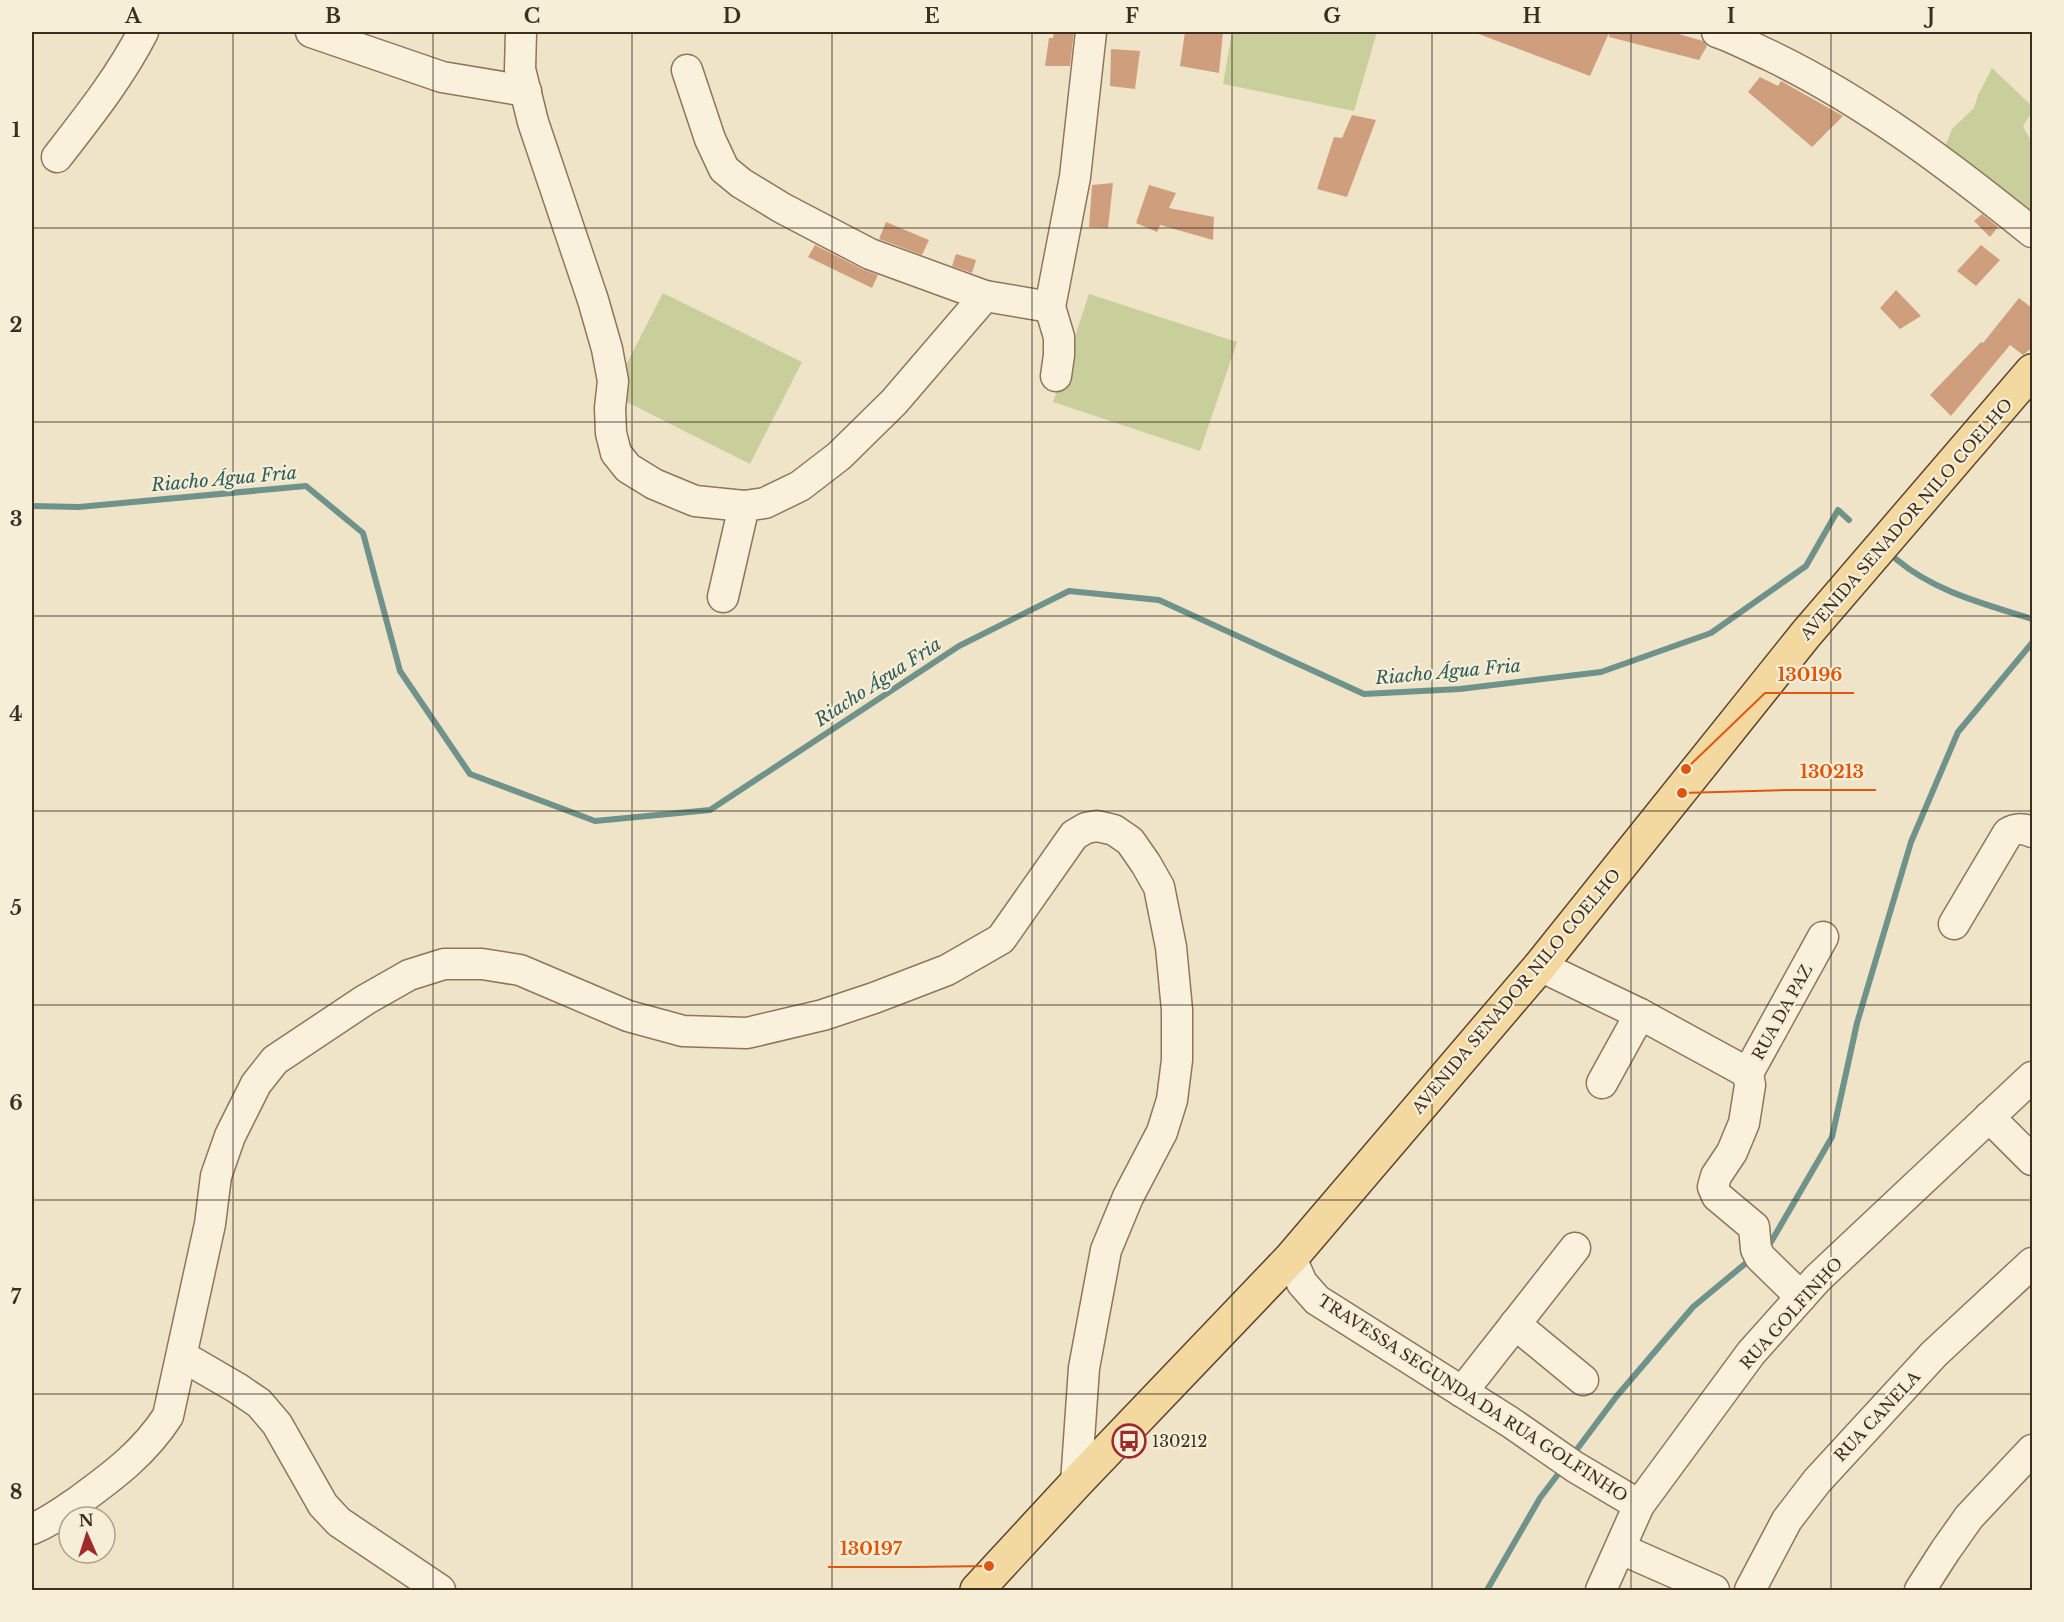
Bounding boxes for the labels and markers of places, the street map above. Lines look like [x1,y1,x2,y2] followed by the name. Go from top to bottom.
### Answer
[1765,657,1854,693] callout: 130196
[1788,754,1876,790] callout: 130213
[1111,1423,1147,1459] bus stop icon: 130212
[1152,1431,1207,1451] place label: 130212
[828,1531,914,1567] callout: 130197

